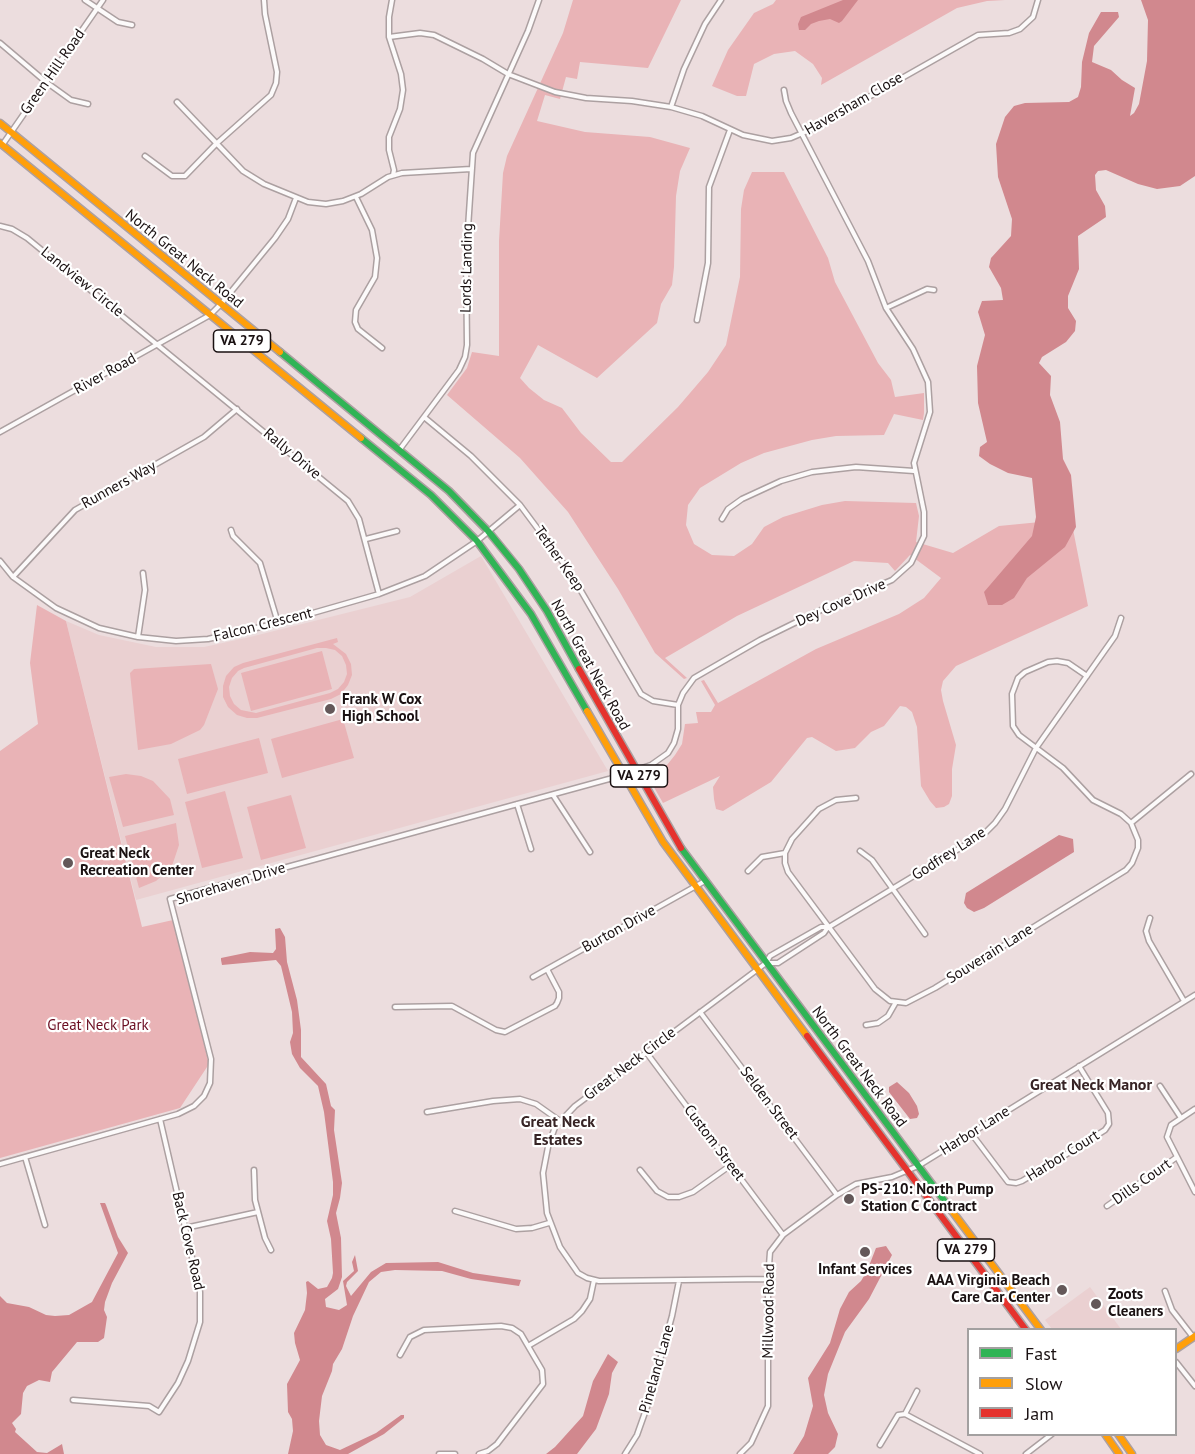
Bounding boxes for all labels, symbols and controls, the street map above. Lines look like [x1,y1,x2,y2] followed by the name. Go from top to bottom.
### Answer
[17,26,89,118] street label: Green Hill Road
[802,69,906,139] street label: Haversham Close
[121,206,247,312] street label: North Great Neck Road
[457,223,477,313] street label: Lords Landing
[37,243,127,321] street label: Landview Circle
[214,330,270,352] road number: VA 279
[71,350,139,398] street label: River Road
[260,425,324,483] street label: Rally Drive
[79,457,159,513] street label: Runners Way
[530,523,588,595] street label: Tether Keep
[793,575,889,631] street label: Dey Cove Drive
[547,596,633,734] street label: North Great Neck Road
[212,604,314,646] street label: Falcon Crescent
[342,691,422,726] place label: Frank W Cox High School
[323,702,337,716] marker: Frank W Cox High School
[610,765,668,787] road number: VA 279
[909,824,989,884] street label: Godfrey Lane
[80,845,194,880] place label: Great Neck Recreation Center
[61,856,75,870] marker: Great Neck Recreation Center
[174,859,288,909] street label: Shorehaven Drive
[579,901,659,957] street label: Burton Drive
[944,920,1036,988] street label: Souverain Lane
[808,1003,910,1131] street label: North Great Neck Road
[47,1017,149,1035] park label: Great Neck Park
[581,1024,679,1104] street label: Great Neck Circle
[736,1063,802,1143] street label: Selden Street
[1030,1075,1152,1095] district label: Great Neck Manor
[680,1102,748,1184] street label: Custom Street
[937,1103,1013,1159] street label: Harbor Lane
[521,1112,595,1150] district label: Great Neck Estates
[1023,1126,1103,1186] street label: Harbor Court
[1109,1155,1175,1209] street label: Dills Court
[861,1181,993,1216] place label: PS-210: North Pump Station C Contract
[168,1190,208,1292] street label: Back Cove Road
[842,1192,856,1206] marker: PS-210: North Pump Station C Contract
[938,1239,994,1261] road number: VA 279
[858,1245,872,1259] marker: Infant Services
[818,1261,912,1279] place label: Infant Services
[759,1263,779,1359] street label: Millwood Road
[927,1272,1050,1307] place label: AAA Virginia Beach Care Car Center
[1055,1283,1069,1297] marker: AAA Virginia Beach Care Car Center
[1108,1286,1163,1321] place label: Zoots Cleaners
[1089,1297,1103,1311] marker: Zoots Cleaners
[636,1323,678,1415] street label: Pineland Lane
[967,1328,1177,1436] legend
[1025,1342,1057,1365] text: Fast
[1025,1372,1063,1395] text: Slow
[1025,1402,1054,1425] text: Jam

